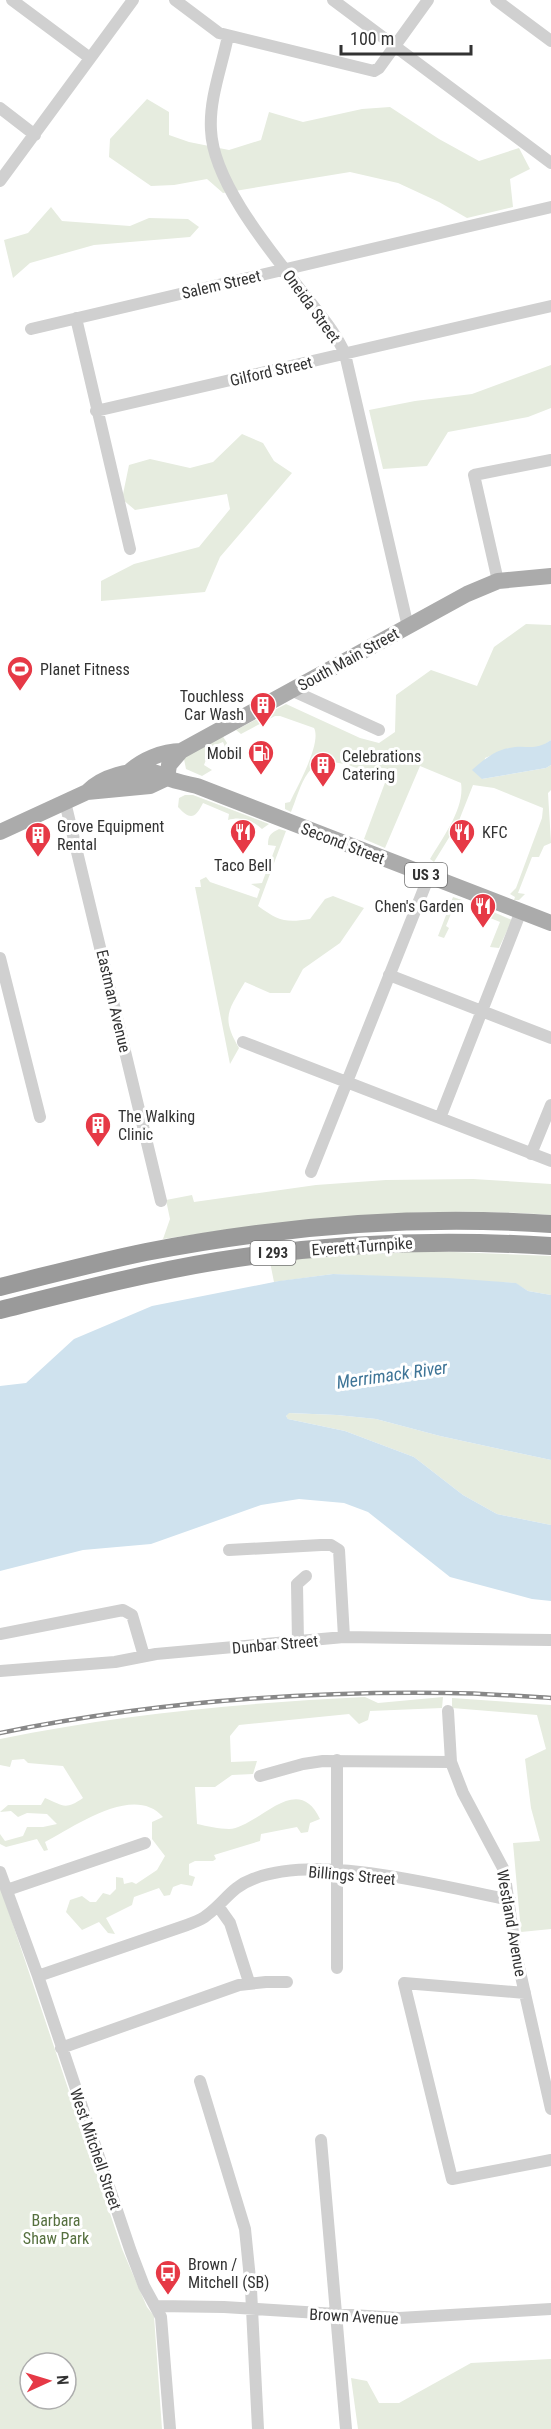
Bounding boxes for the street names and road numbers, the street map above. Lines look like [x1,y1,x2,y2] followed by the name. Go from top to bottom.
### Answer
[180,266,263,303] street label: Salem Street
[279,266,345,347] street label: Oneida Street
[228,353,314,390] street label: Gilford Street
[294,624,402,695] street label: South Main Street
[298,819,388,868] street label: Second Street
[405,863,447,887] road number: US 3
[92,948,135,1054] street label: Eastman Avenue
[311,1233,413,1260] street label: Everett Turnpike
[250,1241,296,1265] road number: I 293
[231,1631,319,1658] street label: Dunbar Street
[308,1862,397,1889] street label: Billings Street
[493,1868,530,1978] street label: Westland Avenue
[66,2086,125,2212] street label: West Mitchell Street
[309,2305,399,2328] street label: Brown Avenue

